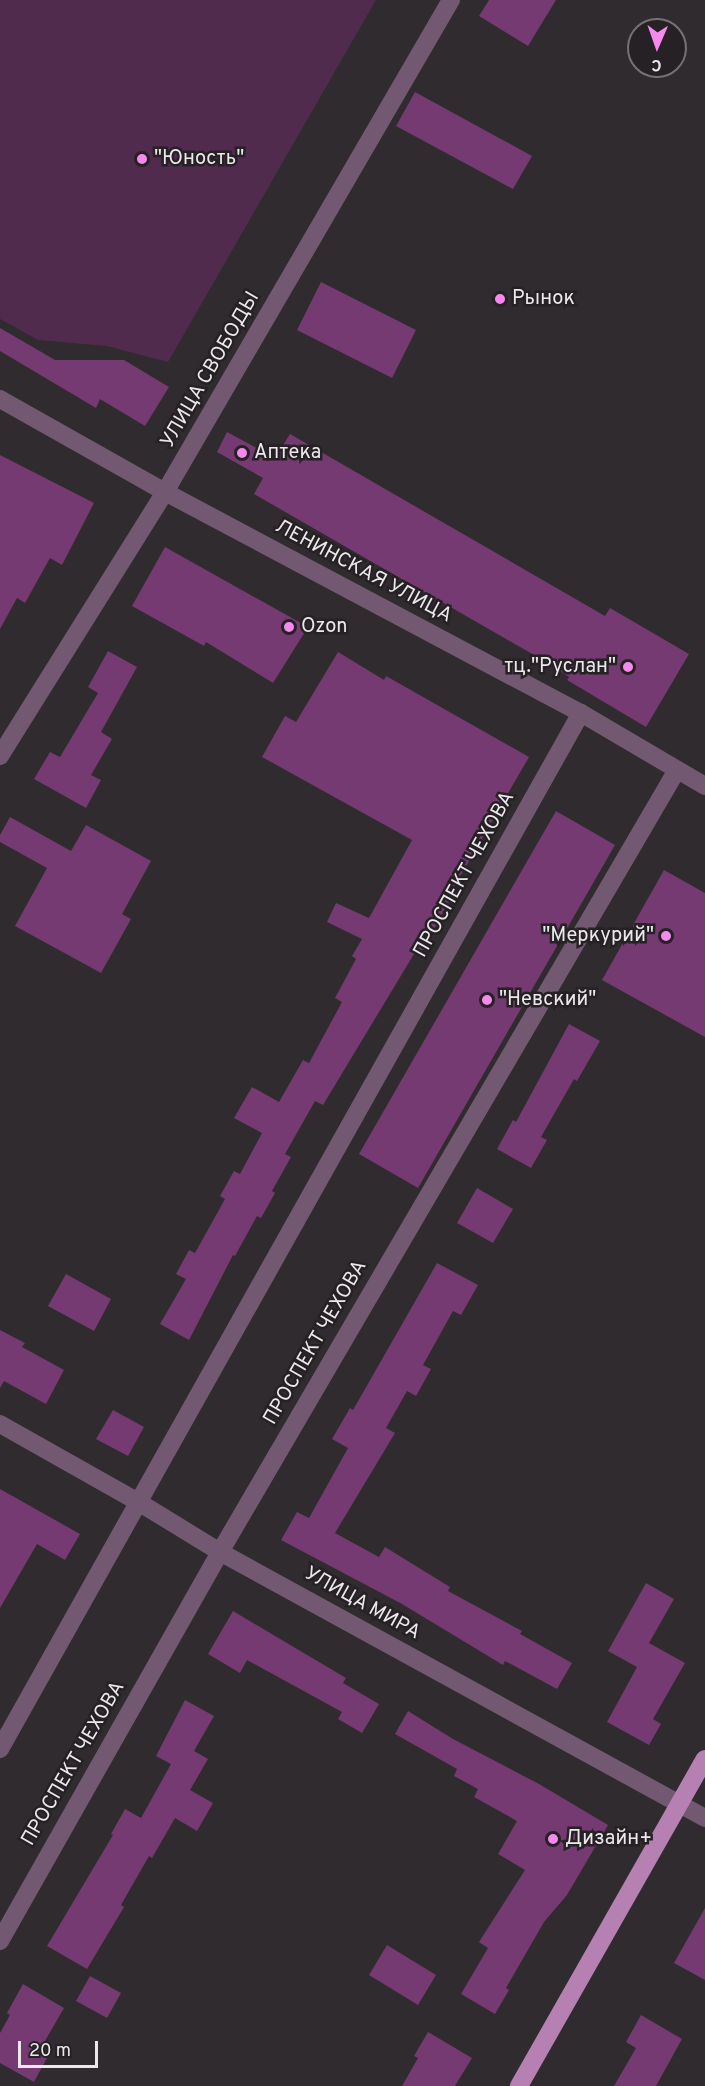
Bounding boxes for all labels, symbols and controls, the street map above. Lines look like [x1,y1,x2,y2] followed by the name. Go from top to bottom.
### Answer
[627,18,687,78] north arrow
[651,54,662,74] text: С
[154,147,244,171] place label: "Юность"
[135,152,149,166] marker: "Юность"
[156,287,266,453] street label: УЛИЦА СВОБОДЫ
[512,287,575,311] place label: Рынок
[493,292,507,306] marker: Рынок
[254,441,321,465] place label: Аптека
[235,446,249,460] marker: Аптека
[270,515,456,629] street label: ЛЕНИНСКАЯ УЛИЦА
[301,615,347,639] place label: Ozon
[282,620,296,634] marker: Ozon
[504,655,616,679] place label: тц."Руслан"
[621,660,635,674] marker: тц."Руслан"
[409,788,521,962] street label: ПРОСПЕКТ ЧЕХОВА
[542,924,654,948] place label: "Меркурий"
[659,929,673,943] marker: "Меркурий"
[499,988,596,1012] place label: "Невский"
[480,993,494,1007] marker: "Невский"
[259,1256,373,1430] street label: ПРОСПЕКТ ЧЕХОВА
[300,1562,424,1646] street label: УЛИЦА МИРА
[17,1677,131,1851] street label: ПРОСПЕКТ ЧЕХОВА
[565,1827,652,1851] place label: Дизайн+
[546,1832,560,1846] marker: Дизайн+
[21,2029,100,2067] scale bar
[29,2040,71,2063] text: 20 m

